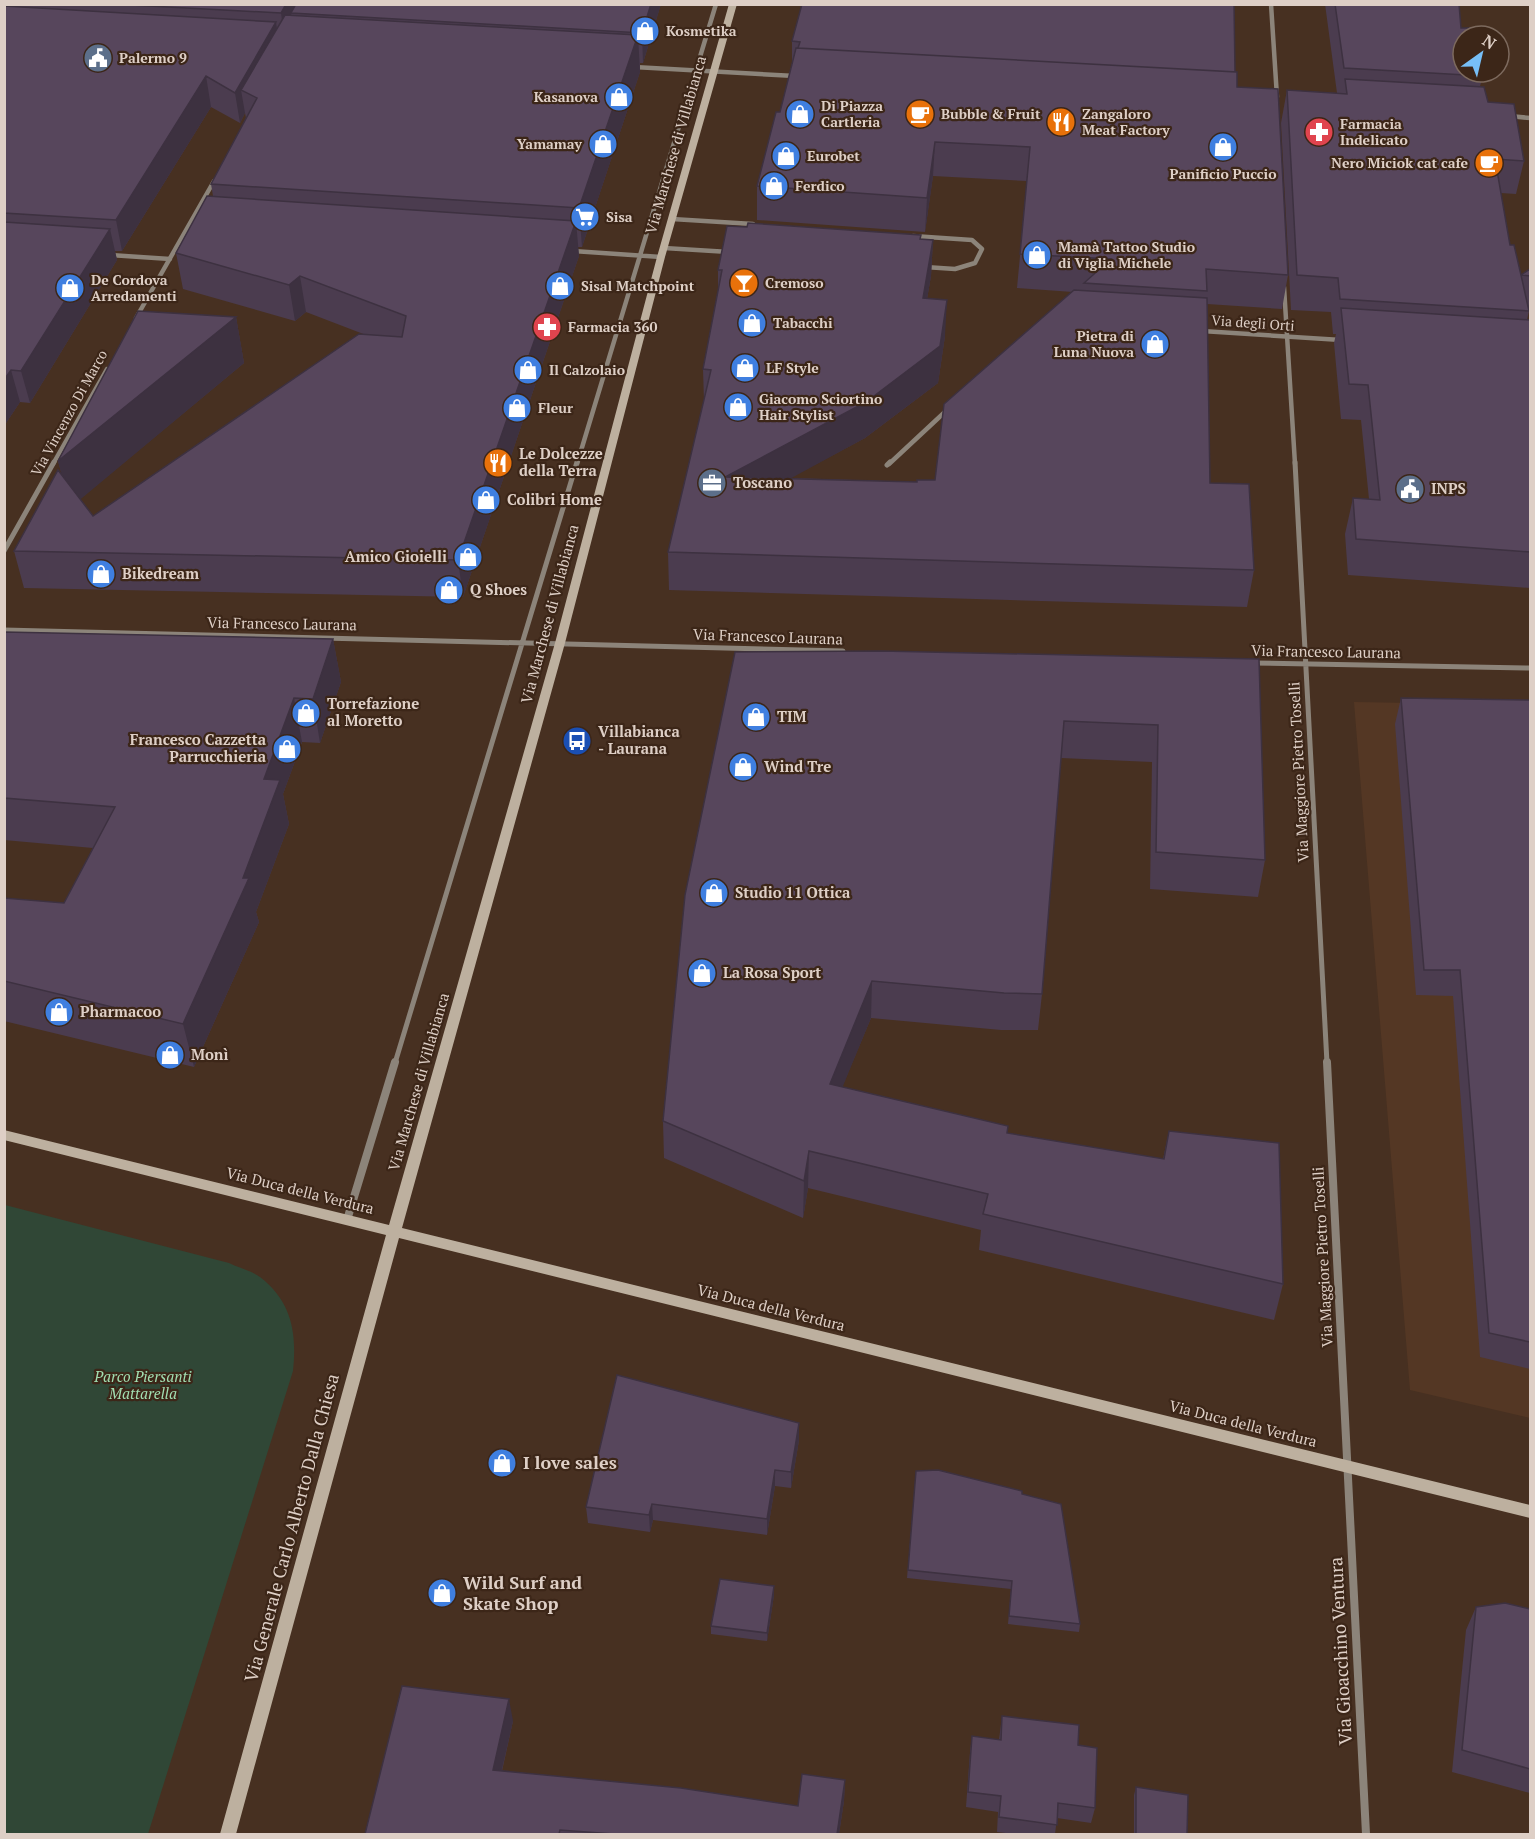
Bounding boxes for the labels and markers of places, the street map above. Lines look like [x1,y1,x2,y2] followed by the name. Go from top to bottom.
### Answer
[629,15,661,47] shop icon: Kosmetika
[666,21,737,40] place label: Kosmetika
[82,42,114,74] public building icon: Palermo 9
[119,48,187,67] place label: Palermo 9
[603,81,635,113] shop icon: Kasanova
[534,87,598,106] place label: Kasanova
[821,96,883,131] place label: Di Piazza Cartleria
[784,98,816,130] shop icon: Di Piazza Cartleria
[904,98,936,130] cafe icon: Bubble & Fruit
[941,104,1041,123] place label: Bubble & Fruit
[1082,104,1170,139] place label: Zangaloro Meat Factory
[1045,106,1077,138] restaurant icon: Zangaloro Meat Factory
[1340,114,1408,149] place label: Farmacia Indelicato
[1303,116,1335,148] pharmacy icon: Farmacia Indelicato
[587,128,619,160] shop icon: Yamamay
[1207,131,1239,163] shop icon: Panificio Puccio
[517,134,583,153] place label: Yamamay
[770,140,802,172] shop icon: Eurobet
[807,146,860,165] place label: Eurobet
[1473,147,1505,179] cafe icon: Nero Miciok cat cafe
[1331,153,1468,172] place label: Nero Miciok cat cafe
[1170,164,1277,183] place label: Panificio Puccio
[758,170,790,202] shop icon: Ferdico
[795,176,845,195] place label: Ferdico
[569,201,601,233] supermarket icon: Sisa
[606,207,633,226] place label: Sisa
[1058,237,1195,272] place label: Mamà Tattoo Studio di Viglia Michele
[1021,239,1053,271] shop icon: Mamà Tattoo Studio di Viglia Michele
[728,267,760,299] bar icon: Cremoso
[91,270,177,305] place label: De Cordova Arredamenti
[544,270,576,302] shop icon: Sisal Matchpoint
[54,272,86,304] shop icon: De Cordova Arredamenti
[765,273,824,292] place label: Cremoso
[581,276,695,295] place label: Sisal Matchpoint
[736,307,768,339] shop icon: Tabacchi
[531,311,563,343] pharmacy icon: Farmacia 360
[773,313,833,332] place label: Tabacchi
[568,317,657,336] place label: Farmacia 360
[1054,326,1134,361] place label: Pietra di Luna Nuova
[1139,328,1171,360] shop icon: Pietra di Luna Nuova
[729,352,761,384] shop icon: LF Style
[512,354,544,386] shop icon: Il Calzolaio
[766,358,819,377] place label: LF Style
[549,360,625,379] place label: Il Calzolaio
[759,389,882,424] place label: Giacomo Sciortino Hair Stylist
[722,391,754,423] shop icon: Giacomo Sciortino Hair Stylist
[501,392,533,424] shop icon: Fleur
[538,398,573,417] place label: Fleur
[519,443,603,480] place label: Le Dolcezze della Terra
[482,447,514,479] restaurant icon: Le Dolcezze della Terra
[696,467,728,499] office icon: Toscano
[733,472,792,492] place label: Toscano
[1394,473,1426,505] public building icon: INPS
[1431,478,1466,498] place label: INPS
[470,484,502,516] shop icon: Colibri Home
[507,489,602,509] place label: Colibri Home
[452,541,484,573] shop icon: Amico Gioielli
[345,546,447,566] place label: Amico Gioielli
[85,558,117,590] shop icon: Bikedream
[122,563,199,583] place label: Bikedream
[433,574,465,606] shop icon: Q Shoes
[470,579,527,599] place label: Q Shoes
[327,693,419,730] place label: Torrefazione al Moretto
[290,697,322,729] shop icon: Torrefazione al Moretto
[740,701,772,733] shop icon: TIM
[777,706,807,726] place label: TIM
[598,721,680,758] place label: Villabianca - Laurana
[561,725,593,757] bus stop icon: Villabianca - Laurana
[130,729,267,766] place label: Francesco Cazzetta Parrucchieria
[271,733,303,765] shop icon: Francesco Cazzetta Parrucchieria
[727,751,759,783] shop icon: Wind Tre
[764,756,831,776] place label: Wind Tre
[698,877,730,909] shop icon: Studio 11 Ottica
[735,882,851,902] place label: Studio 11 Ottica
[686,957,718,989] shop icon: La Rosa Sport
[723,962,821,982] place label: La Rosa Sport
[43,996,75,1028] shop icon: Pharmacoo
[80,1001,161,1021] place label: Pharmacoo
[154,1039,186,1071] shop icon: Monì
[191,1044,229,1064] place label: Monì
[486,1447,518,1479] shop icon: I love sales
[523,1450,617,1474] place label: I love sales
[463,1570,582,1615] place label: Wild Surf and Skate Shop
[426,1577,458,1609] shop icon: Wild Surf and Skate Shop

